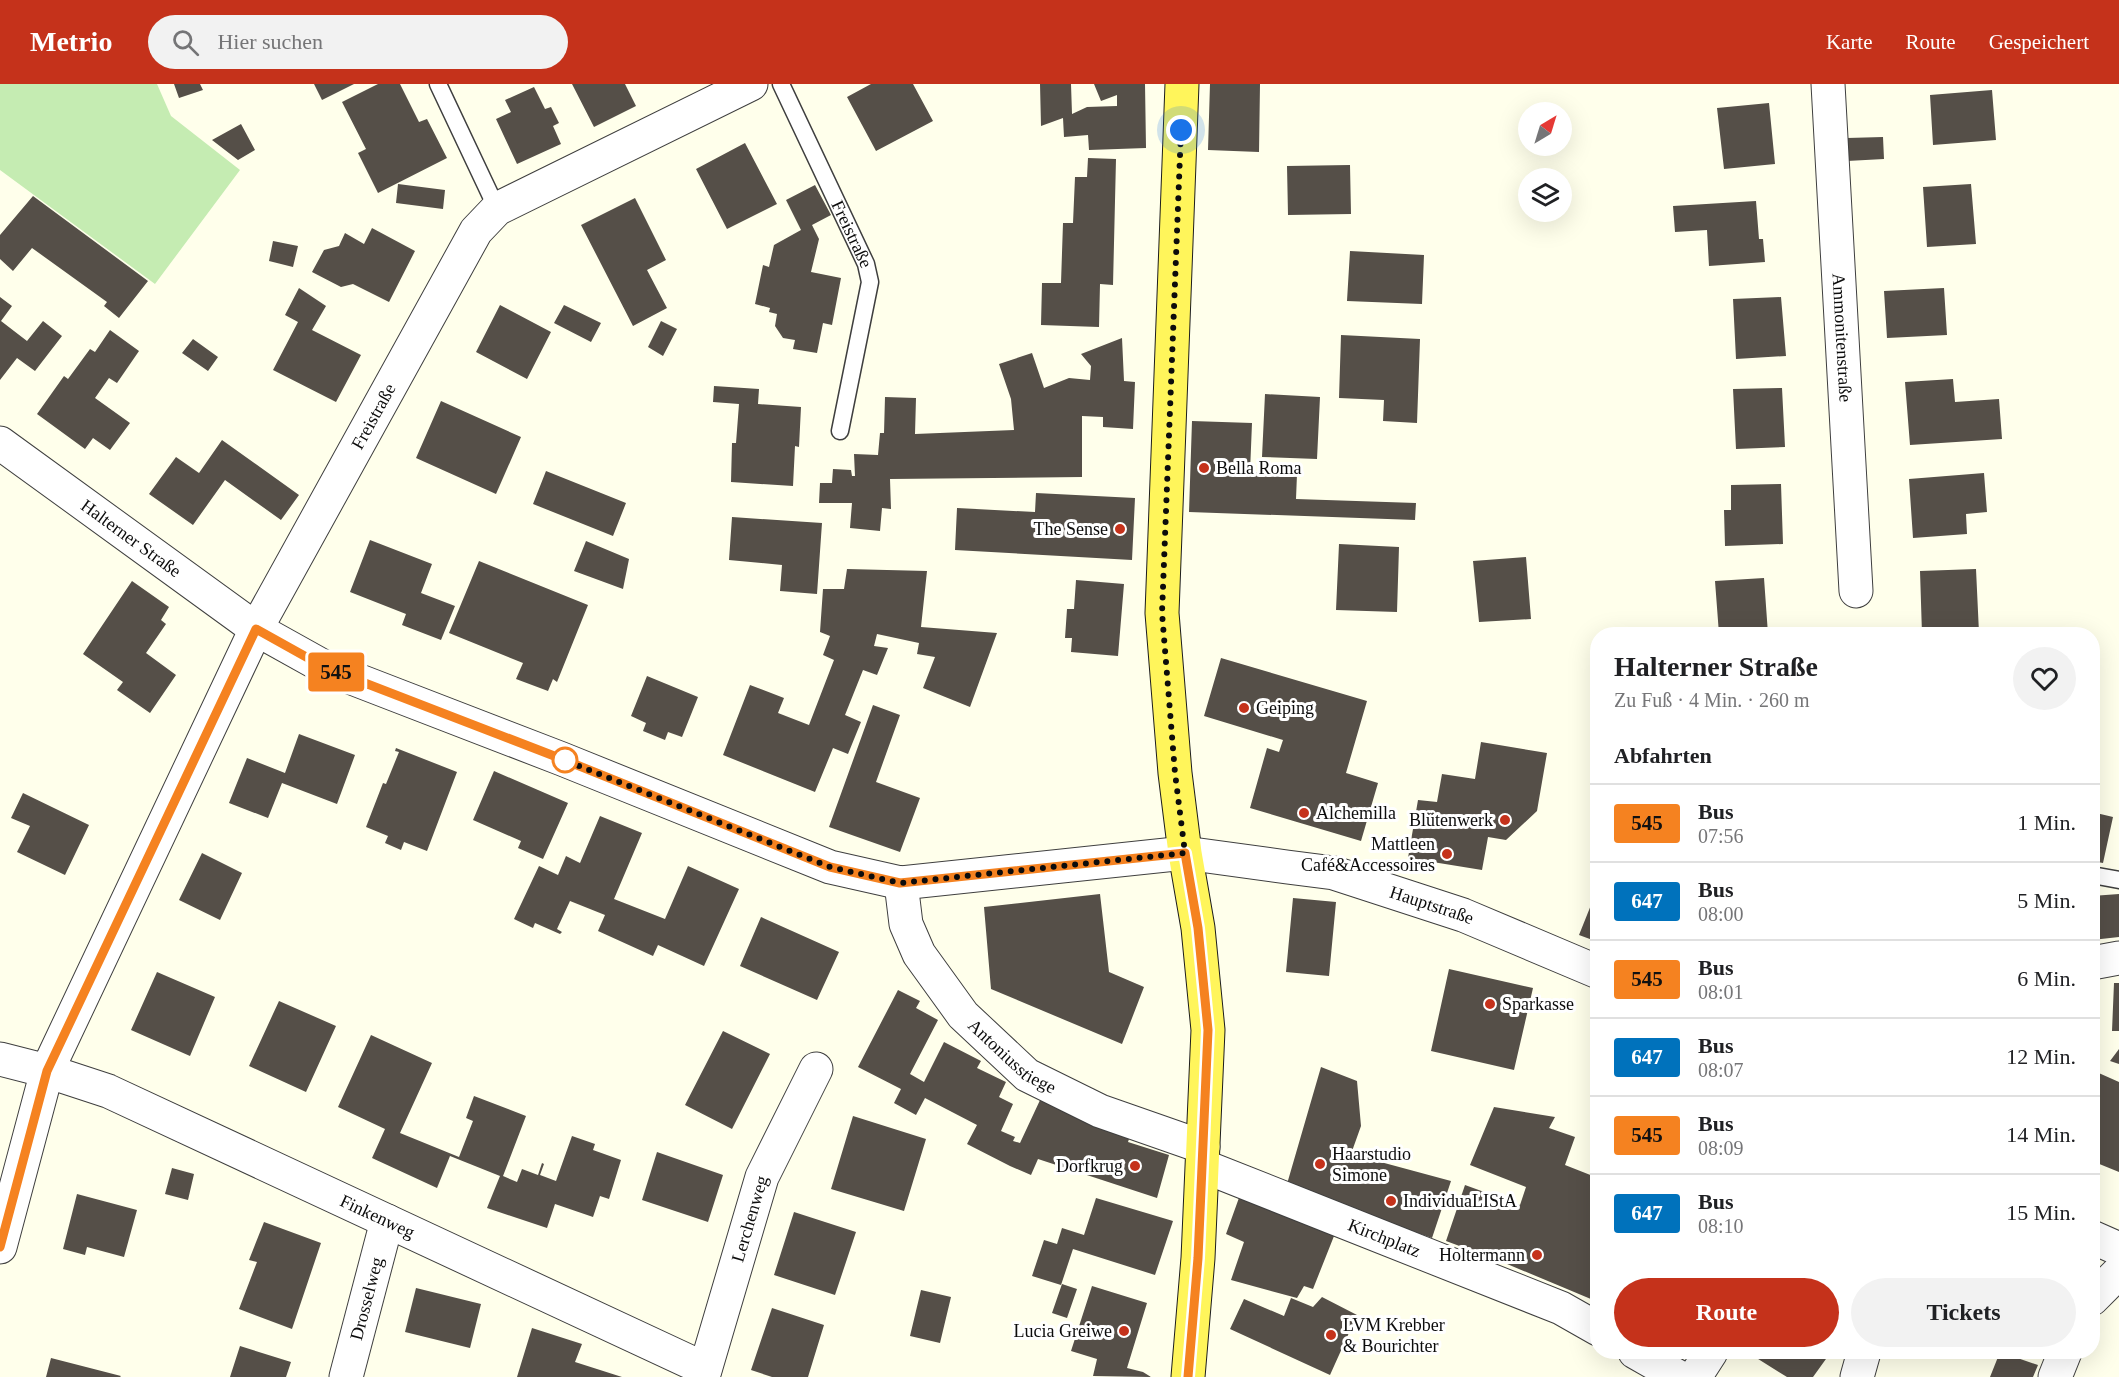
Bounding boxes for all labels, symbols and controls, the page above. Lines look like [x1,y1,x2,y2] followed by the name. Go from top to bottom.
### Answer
[148,15,568,69] search box
[30,26,112,57] text: Metrio
[169,26,202,59] icon: search
[217,29,323,54] text: Hier suchen
[1826,30,1873,54] text: Karte
[1906,30,1956,54] text: Route
[1989,30,2089,54] text: Gespeichert
[1518,102,1572,156] north arrow
[1518,102,1572,222] map controls
[1166,115,1196,145] your location
[1518,168,1572,222] button: layers
[827,197,876,271] street label: Freistraße
[1828,273,1856,403] street label: Ammonitenstraße
[347,380,400,453] street label: Freistraße
[1216,458,1301,478] place label: Bella Roma
[1197,461,1211,475] marker: Bella Roma
[77,495,185,581] street label: Halterner Straße
[1034,519,1108,539] place label: The Sense
[1113,522,1127,536] marker: The Sense
[2013,647,2076,710] button: heart
[1614,651,1818,682] text: Halterner Straße
[302,652,370,692] line badge: 545
[320,660,352,684] text: 545
[1614,689,1810,711] text: Zu Fuß · 4 Min. · 260 m
[1256,698,1314,718] place label: Geiping
[1237,701,1251,715] marker: Geiping
[1614,743,1712,768] text: Abfahrten
[552,747,578,773] unlabelled marker
[1698,799,1733,824] text: Bus
[1316,803,1396,823] place label: Alchemilla
[1297,806,1311,820] marker: Alchemilla
[1409,810,1493,830] place label: Blütenwerk
[2017,810,2076,835] text: 1 Min.
[1631,811,1663,835] text: 545
[1498,813,1512,827] marker: Blütenwerk
[1698,825,1744,847] text: 07:56
[1301,834,1435,875] place label: Mattleen Café&Accessoires
[1440,847,1454,861] marker: Mattleen Café&Accessoires
[1698,877,1733,902] text: Bus
[1387,882,1477,928] street label: Hauptstraße
[2017,888,2076,913] text: 5 Min.
[1631,889,1663,913] text: 647
[1698,903,1744,925] text: 08:00
[1698,955,1733,980] text: Bus
[2017,966,2076,991] text: 6 Min.
[1631,967,1663,991] text: 545
[1698,981,1744,1003] text: 08:01
[1502,994,1574,1014] place label: Sparkasse
[1483,997,1497,1011] marker: Sparkasse
[964,1015,1059,1098] street label: Antoniusstiege
[1698,1033,1733,1058] text: Bus
[2006,1044,2076,1069] text: 12 Min.
[1631,1045,1663,1069] text: 647
[1698,1059,1744,1081] text: 08:07
[1698,1111,1733,1136] text: Bus
[2006,1122,2076,1147] text: 14 Min.
[1631,1123,1663,1147] text: 545
[1698,1137,1744,1159] text: 08:09
[1332,1144,1411,1185] place label: Haarstudio Simone
[1056,1156,1123,1176] place label: Dorfkrug
[1313,1157,1327,1171] marker: Haarstudio Simone
[1128,1159,1142,1173] marker: Dorfkrug
[728,1173,772,1264] street label: Lerchenweg
[1698,1189,1733,1214] text: Bus
[337,1191,418,1242] street label: Finkenweg
[1403,1191,1517,1211] place label: IndividuaLIStA
[1384,1194,1398,1208] marker: IndividuaLIStA
[2006,1200,2076,1225] text: 15 Min.
[1631,1201,1663,1225] text: 647
[1345,1215,1423,1261] street label: Kirchplatz
[1698,1215,1744,1237] text: 08:10
[1439,1245,1525,1265] place label: Holtermann
[1530,1248,1544,1262] marker: Holtermann
[346,1255,387,1342] street label: Drosselweg
[1614,1278,1839,1347] button: Route
[1851,1278,2076,1347] button: Tickets
[1343,1315,1445,1356] place label: LVM Krebber & Bourichter
[1014,1321,1112,1341] place label: Lucia Greiwe
[1117,1324,1131,1338] marker: Lucia Greiwe
[1324,1328,1338,1342] marker: LVM Krebber & Bourichter

